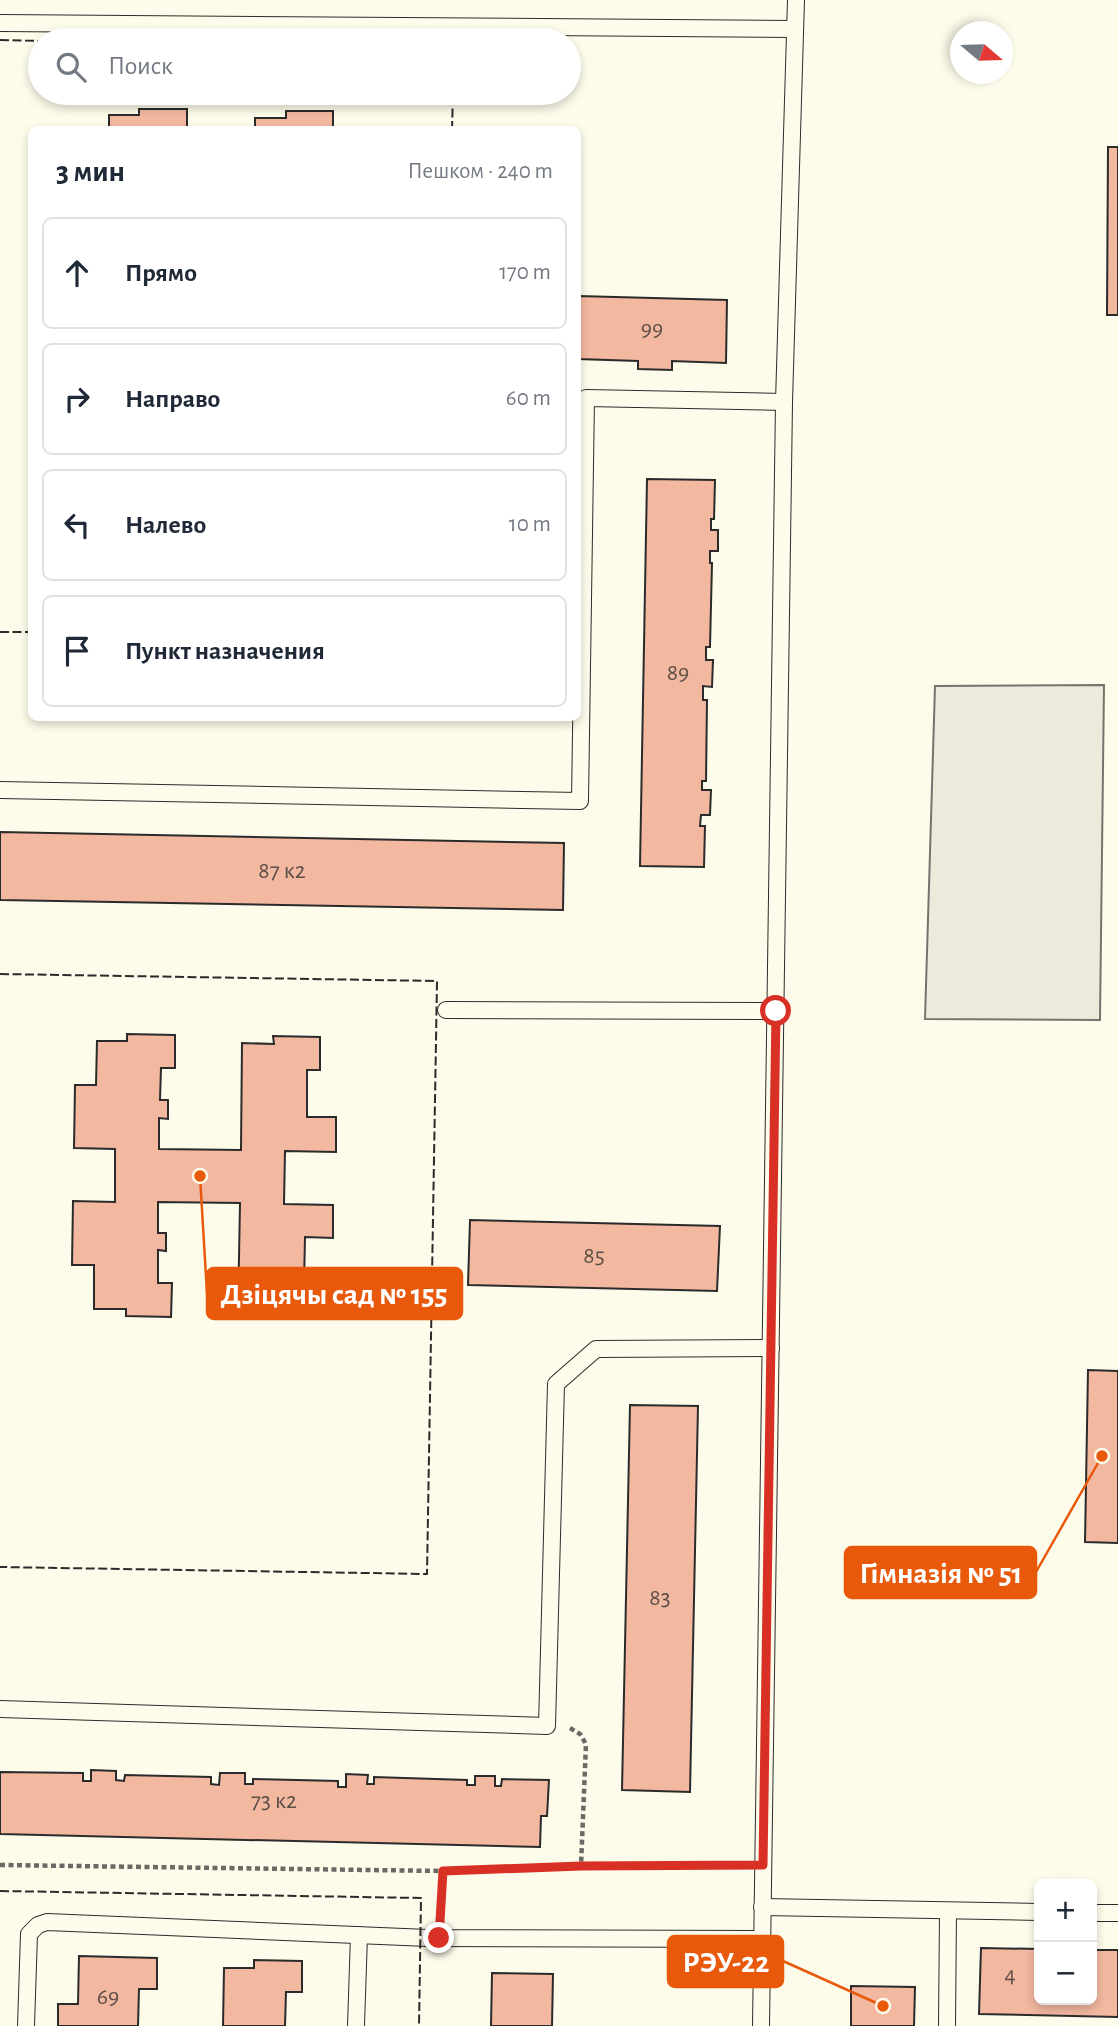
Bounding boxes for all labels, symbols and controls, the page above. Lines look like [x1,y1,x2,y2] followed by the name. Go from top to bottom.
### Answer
[950,21,1013,84] north arrow
[28,28,581,105] search box
[52,48,90,86] icon: search
[108,53,173,79] text: Поиск
[56,157,125,187] text: 3 мин
[408,160,553,183] text: Пешком · 240 m
[58,254,96,292] icon: ahead
[125,260,197,286] text: Прямо
[499,261,551,284] text: 170 m
[641,317,663,341] house number: 99
[58,380,96,418] icon: right
[125,386,220,412] text: Направо
[506,387,551,410] text: 60 m
[58,506,96,544] icon: left
[125,512,206,538] text: Налево
[509,513,551,536] text: 10 m
[58,632,96,670] icon: arrive
[125,638,325,664] text: Пункт назначения
[667,661,689,685] house number: 89
[258,859,306,883] house number: 87 к2
[760,995,791,1026] route start
[583,1244,605,1268] house number: 85
[207,1268,462,1319] callout: Дзіцячы сад № 155
[221,1280,447,1310] text: Дзіцячы сад № 155
[845,1547,1036,1598] callout: Гімназія № 51
[860,1559,1022,1589] text: Гімназія № 51
[649,1586,671,1610] house number: 83
[251,1789,297,1813] house number: 73 к2
[1034,1879,1097,2005] map controls
[1034,1879,1097,1942] button: +
[423,1922,454,1953] route end
[668,1936,783,1987] callout: РЭУ-22
[1034,1942,1097,2005] button: −
[683,1948,769,1978] text: РЭУ-22
[1004,1963,1016,1987] house number: 4
[97,1985,119,2009] house number: 69

